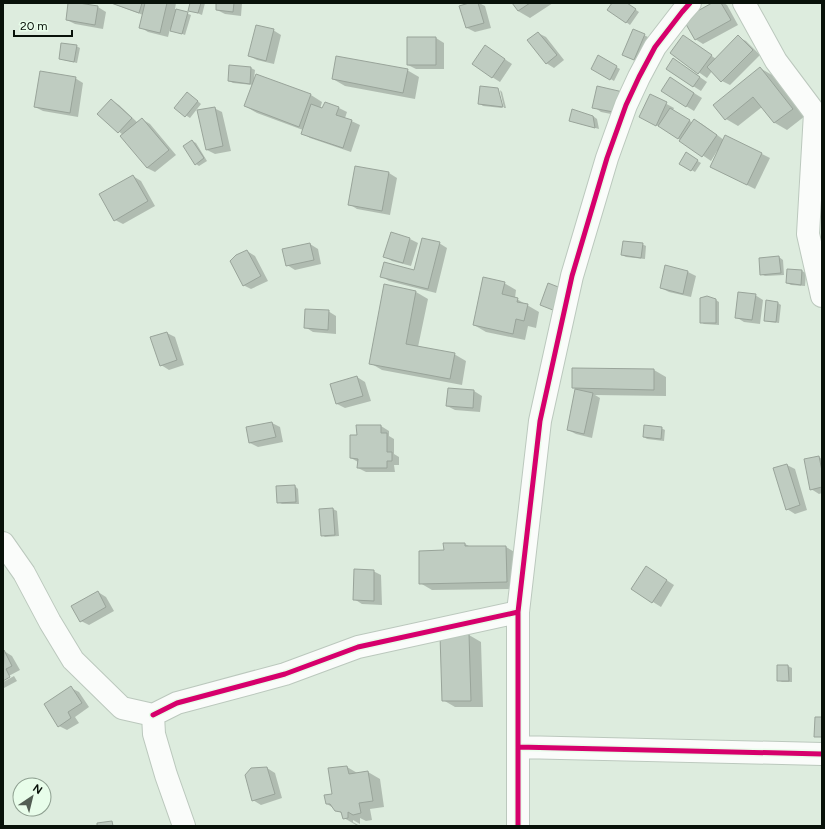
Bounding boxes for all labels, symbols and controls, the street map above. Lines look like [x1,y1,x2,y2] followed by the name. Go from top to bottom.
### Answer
[14,12,72,38] scale bar
[20,19,48,33] text: 20 m
[12,777,52,817] north arrow
[30,781,45,797] text: N

